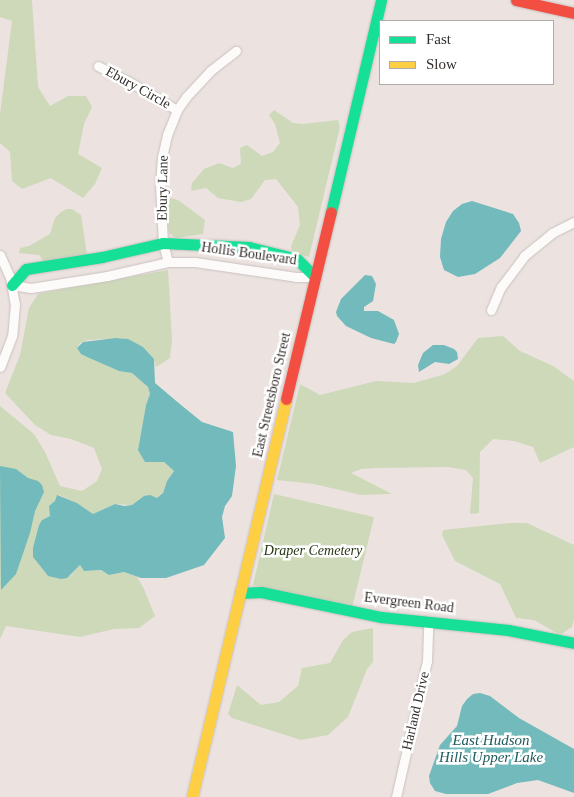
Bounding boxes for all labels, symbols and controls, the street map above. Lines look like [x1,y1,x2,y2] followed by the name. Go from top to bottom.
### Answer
[379,20,554,85] legend
[426,31,451,47] text: Fast
[426,56,457,72] text: Slow
[102,63,174,113] street label: Ebury Circle
[154,155,172,221] street label: Ebury Lane
[200,239,298,269] street label: Hollis Boulevard
[249,331,295,459] street label: East Streetsboro Street
[264,543,362,559] park label: Draper Cemetery
[363,589,455,617] street label: Evergreen Road
[399,670,433,752] street label: Harland Drive
[439,731,543,766] water label: East Hudson Hills Upper Lake

